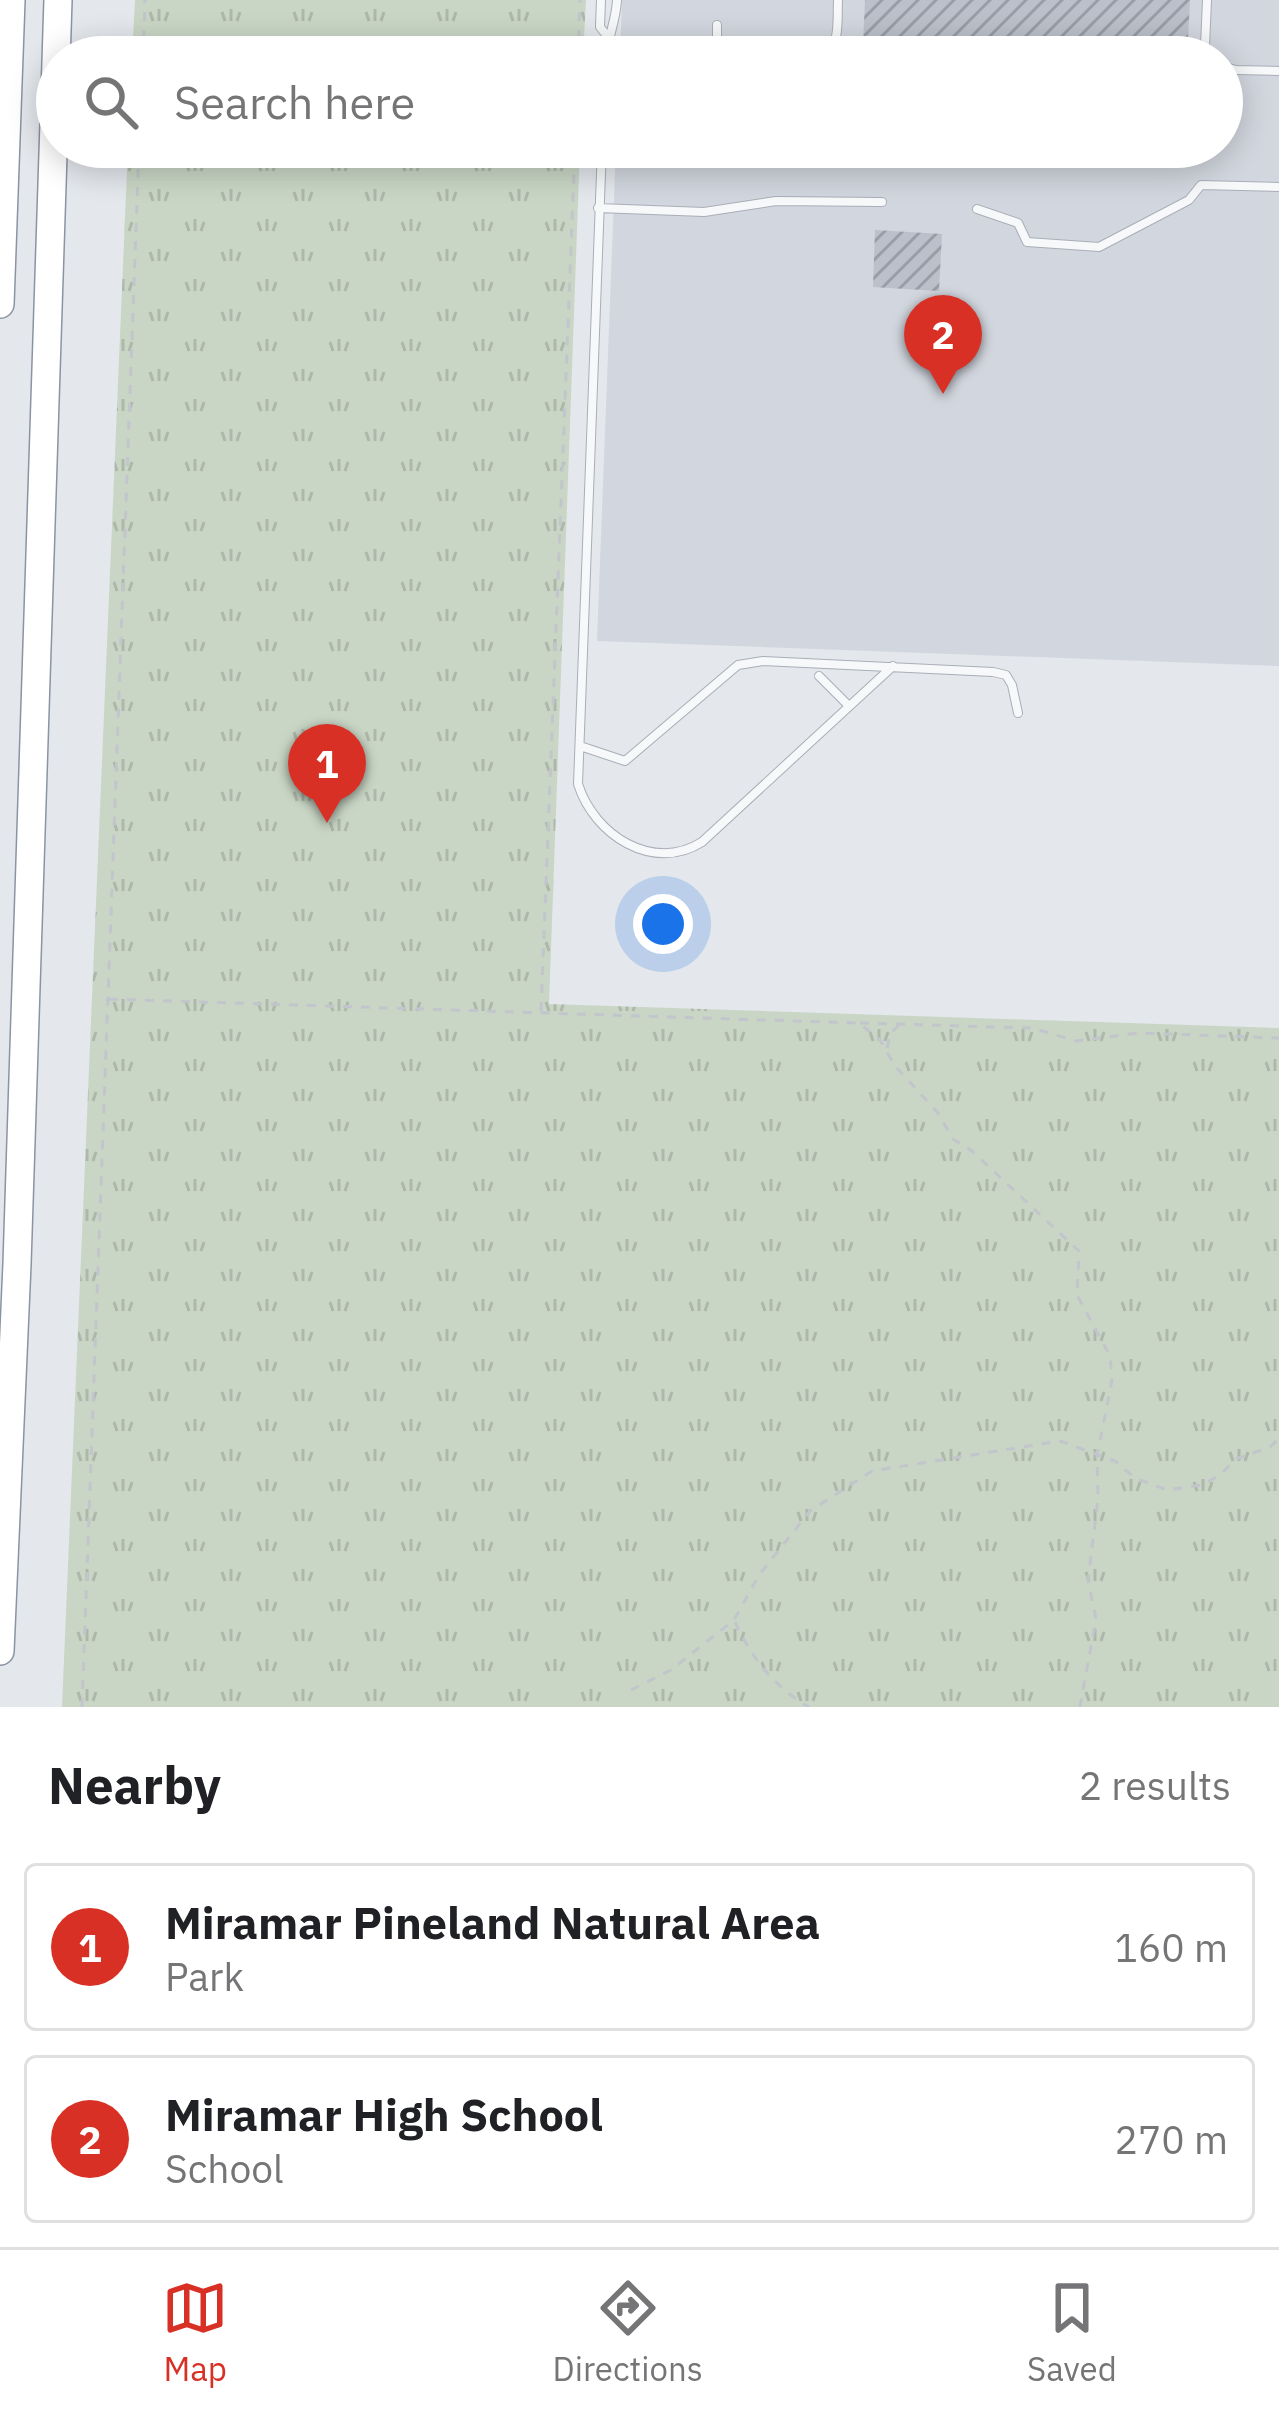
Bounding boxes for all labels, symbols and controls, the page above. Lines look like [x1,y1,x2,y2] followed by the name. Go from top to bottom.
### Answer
[36,36,1243,168] search box
[78,69,144,135] icon: search
[174,73,415,131] text: Search here
[904,295,982,394] pin: 2
[288,724,366,823] pin: 1
[633,894,693,954] your location
[48,1752,221,1818] text: Nearby
[1079,1760,1231,1811] text: 2 results
[165,1893,820,1951] text: Miramar Pineland Natural Area
[78,1922,102,1973] text: 1
[1115,1922,1228,1973] text: 160 m
[165,1951,244,2002] text: Park
[165,2085,603,2143] text: Miramar High School
[78,2114,102,2165] text: 2
[1115,2114,1228,2165] text: 270 m
[165,2143,284,2194] text: School
[162,2275,228,2390] tab: Map
[553,2275,703,2390] tab: Directions
[1027,2275,1117,2390] tab: Saved

